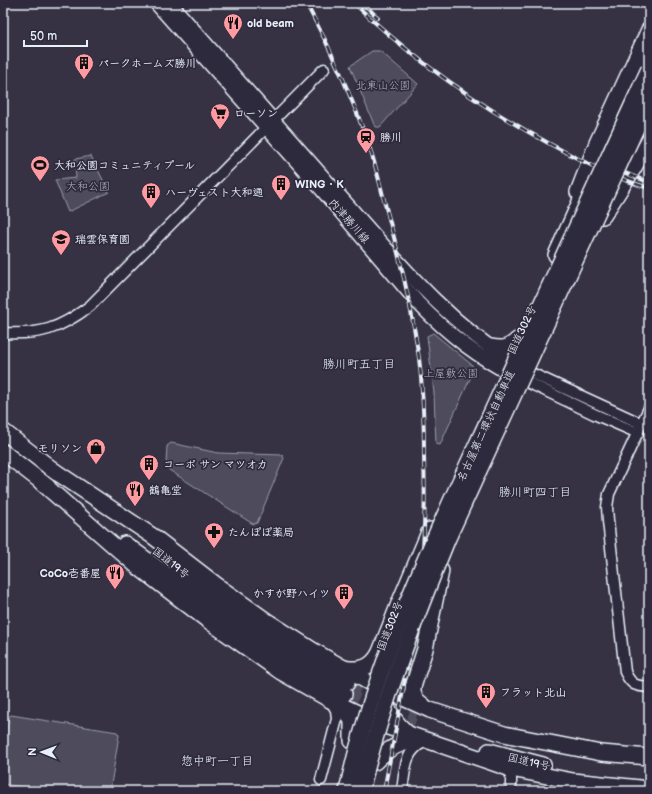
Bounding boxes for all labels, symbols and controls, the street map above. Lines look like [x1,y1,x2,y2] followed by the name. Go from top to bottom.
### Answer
[222,12,244,40] restaurant icon: old beam
[247,17,294,30] place label: old beam
[24,22,87,48] scale bar
[30,29,57,44] text: 50 m
[73,52,95,80] building icon: パークホームズ勝川
[98,57,197,70] place label: パークホームズ勝川
[356,79,411,92] park label: 北東山公園
[209,102,231,130] supermarket icon: ローソン
[234,107,278,120] place label: ローソン
[355,126,377,154] station icon: 勝川
[380,131,402,144] place label: 勝川
[29,154,51,182] sports icon: 大和公園コミュニティプール
[54,159,195,172] place label: 大和公園コミュニティプール
[270,173,292,201] building icon: WING・K
[295,178,344,191] place label: WING・K
[66,180,110,193] park label: 大和公園
[140,181,162,209] building icon: ハーヴェスト大和通
[165,186,264,199] place label: ハーヴェスト大和通
[326,196,372,246] street label: 内津勝川線
[50,228,72,256] school or university icon: 瑞雲保育園
[75,233,130,246] place label: 瑞雲保育園
[505,303,539,357] street label: 国道302号
[323,357,395,372] district label: 勝川町五丁目
[424,367,479,380] park label: 上屋敷公園
[455,368,517,484] street label: 名古屋第二環状自動車道
[85,437,107,465] shop icon: モリソン
[38,442,82,455] place label: モリソン
[138,453,160,481] building icon: コーポ サン マツオカ
[163,458,268,471] place label: コーポ サン マツオカ
[124,479,146,507] restaurant icon: 鶴亀堂
[149,484,182,497] place label: 鶴亀堂
[499,485,571,500] district label: 勝川町四丁目
[203,521,225,549] pharmacy icon: たんぽぽ薬局
[228,526,294,539] place label: たんぽぽ薬局
[150,544,192,582] street label: 国道19号
[104,562,126,590] restaurant icon: CoCo壱番屋
[40,567,101,580] place label: CoCo壱番屋
[333,582,355,610] building icon: かすが野ハイツ
[253,587,330,600] place label: かすが野ハイツ
[374,599,406,653] street label: 国道302号
[475,681,497,709] building icon: フラット北山
[500,686,566,699] place label: フラット北山
[22,732,62,772] north arrow
[26,748,39,756] text: N
[506,751,552,773] street label: 国道19号
[181,754,253,769] district label: 惣中町一丁目

